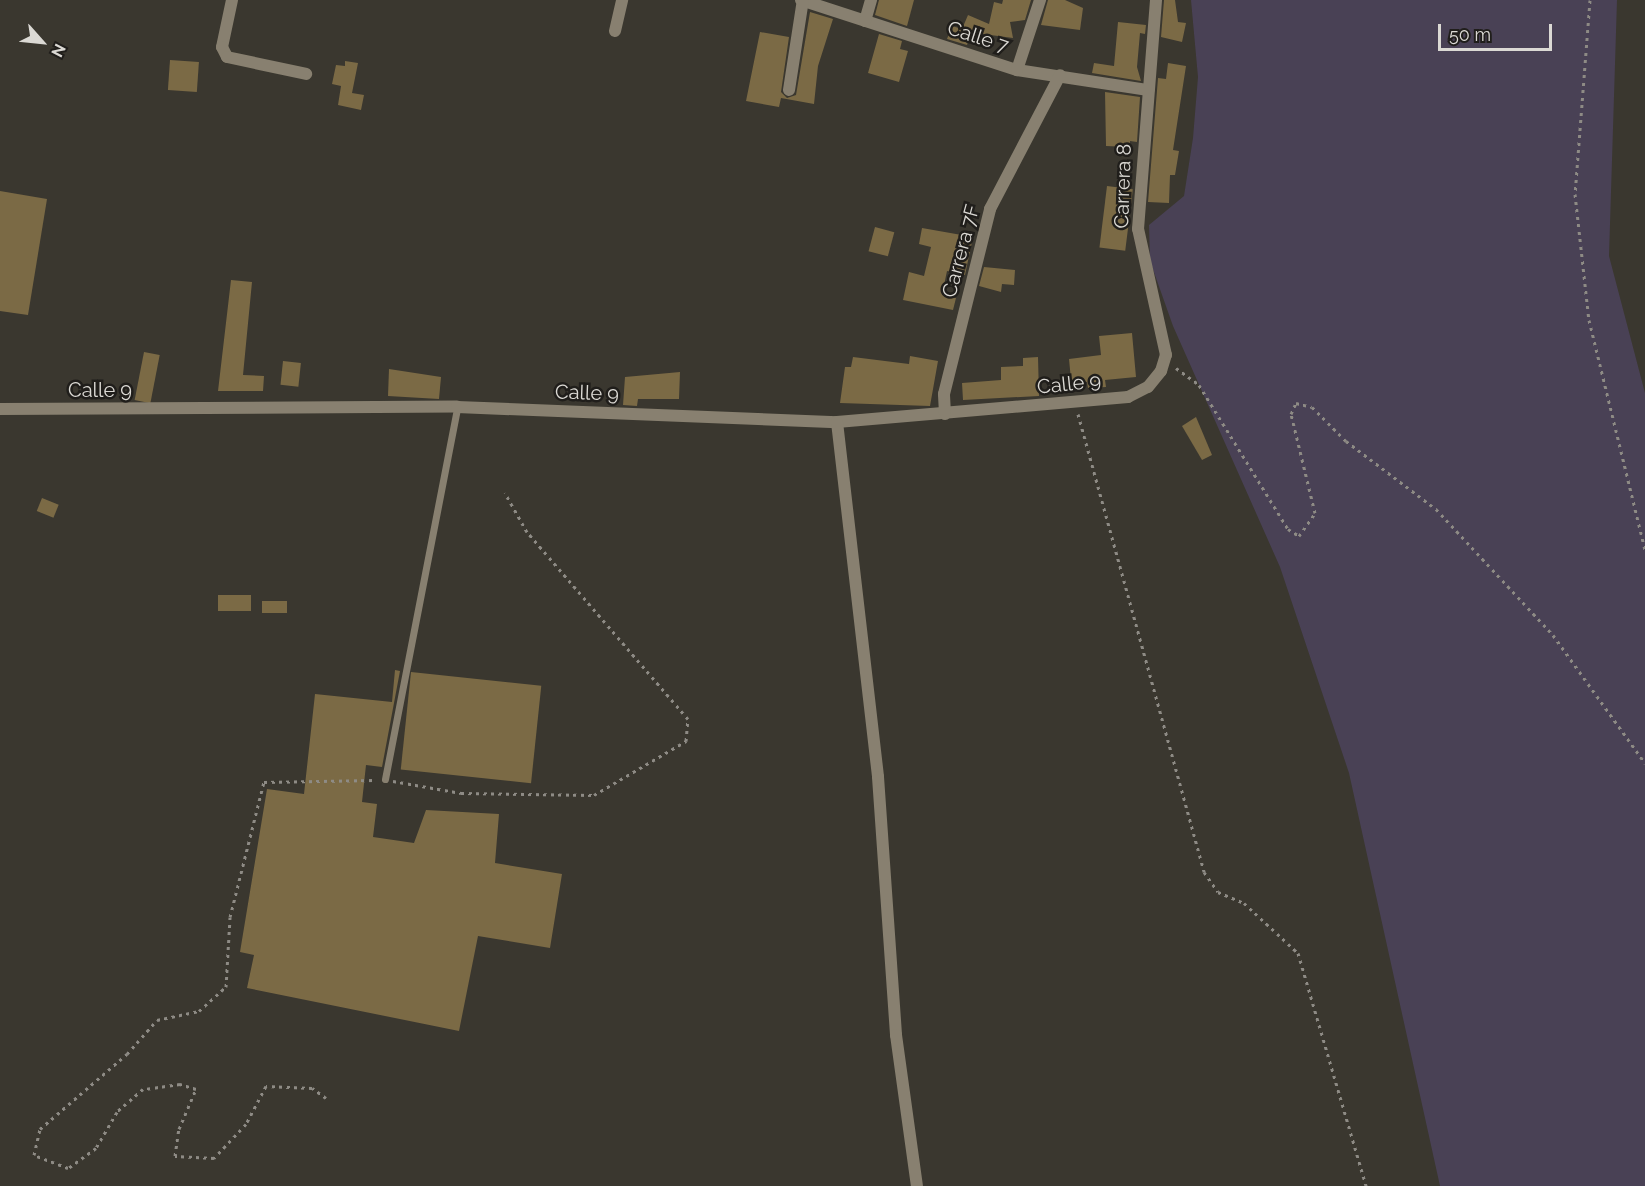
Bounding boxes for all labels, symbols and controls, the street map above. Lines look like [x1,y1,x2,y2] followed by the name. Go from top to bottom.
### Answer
[12,12,72,72] north arrow
[1441,12,1555,50] scale bar
[944,16,1012,58] street label: Calle 7
[1449,24,1491,45] text: 50 m
[47,41,70,60] text: N
[1110,143,1136,229] street label: Carrera 8
[937,202,985,300] street label: Carrera 7F
[1036,369,1102,399] street label: Calle 9
[68,378,132,402] street label: Calle 9
[555,380,619,406] street label: Calle 9

